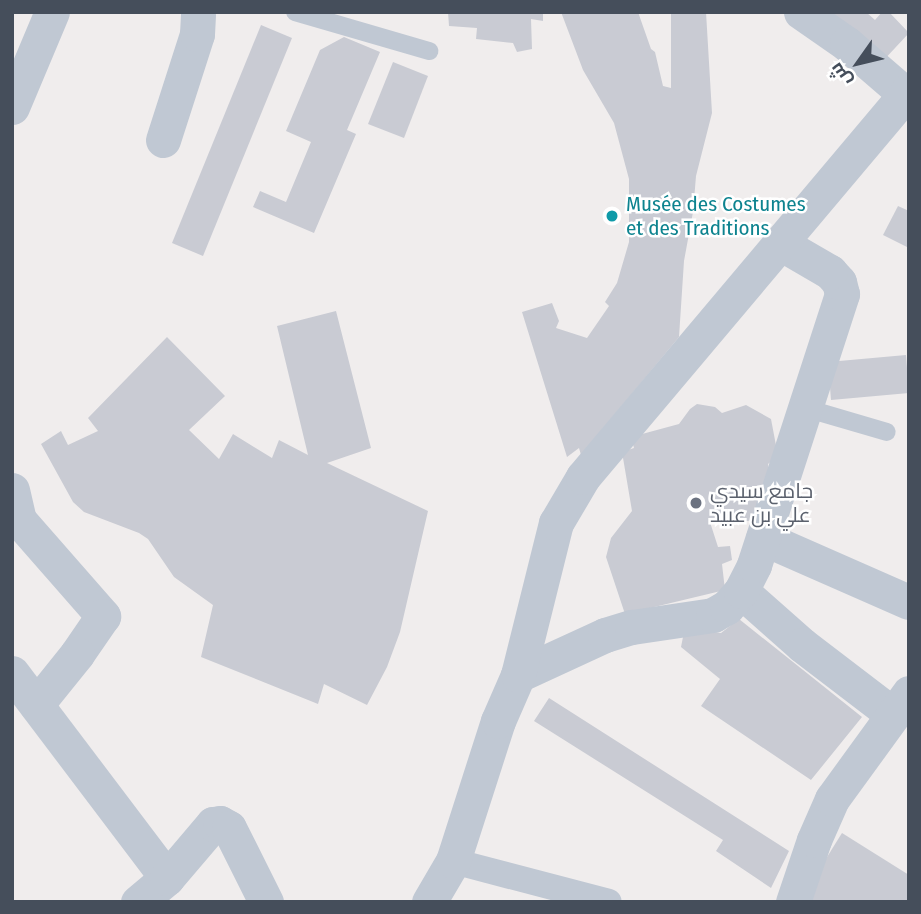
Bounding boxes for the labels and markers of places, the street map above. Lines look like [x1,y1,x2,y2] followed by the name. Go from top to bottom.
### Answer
[626,191,806,241] place label: Musée des Costumes et des Traditions
[604,208,620,224] marker: Musée des Costumes et des Traditions
[710,478,813,528] place label: جامع سيدي علي بن عبيد
[688,495,704,511] marker: جامع سيدي علي بن عبيد

